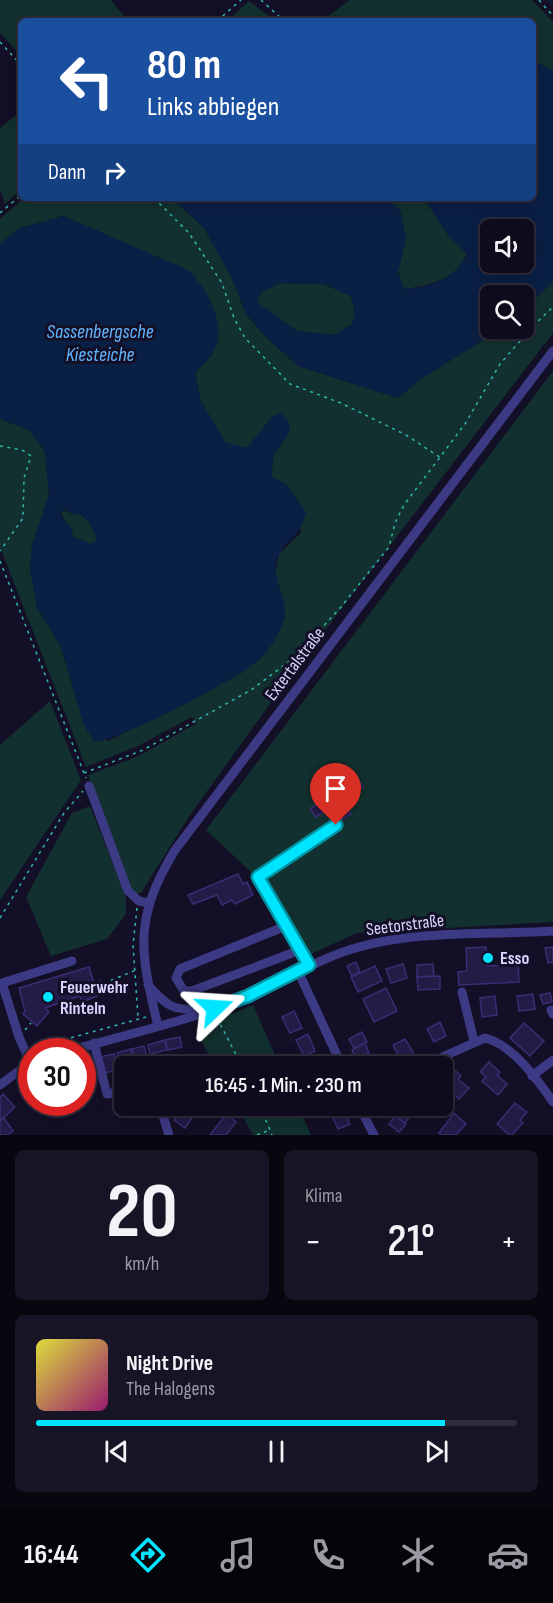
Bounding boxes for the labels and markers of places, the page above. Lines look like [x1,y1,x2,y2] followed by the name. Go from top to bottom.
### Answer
[310,763,361,825] pin
[500,948,529,969] place label: Esso
[481,951,495,965] marker: Esso
[60,977,129,1019] place label: Feuerwehr Rinteln
[41,990,55,1004] marker: Feuerwehr Rinteln

